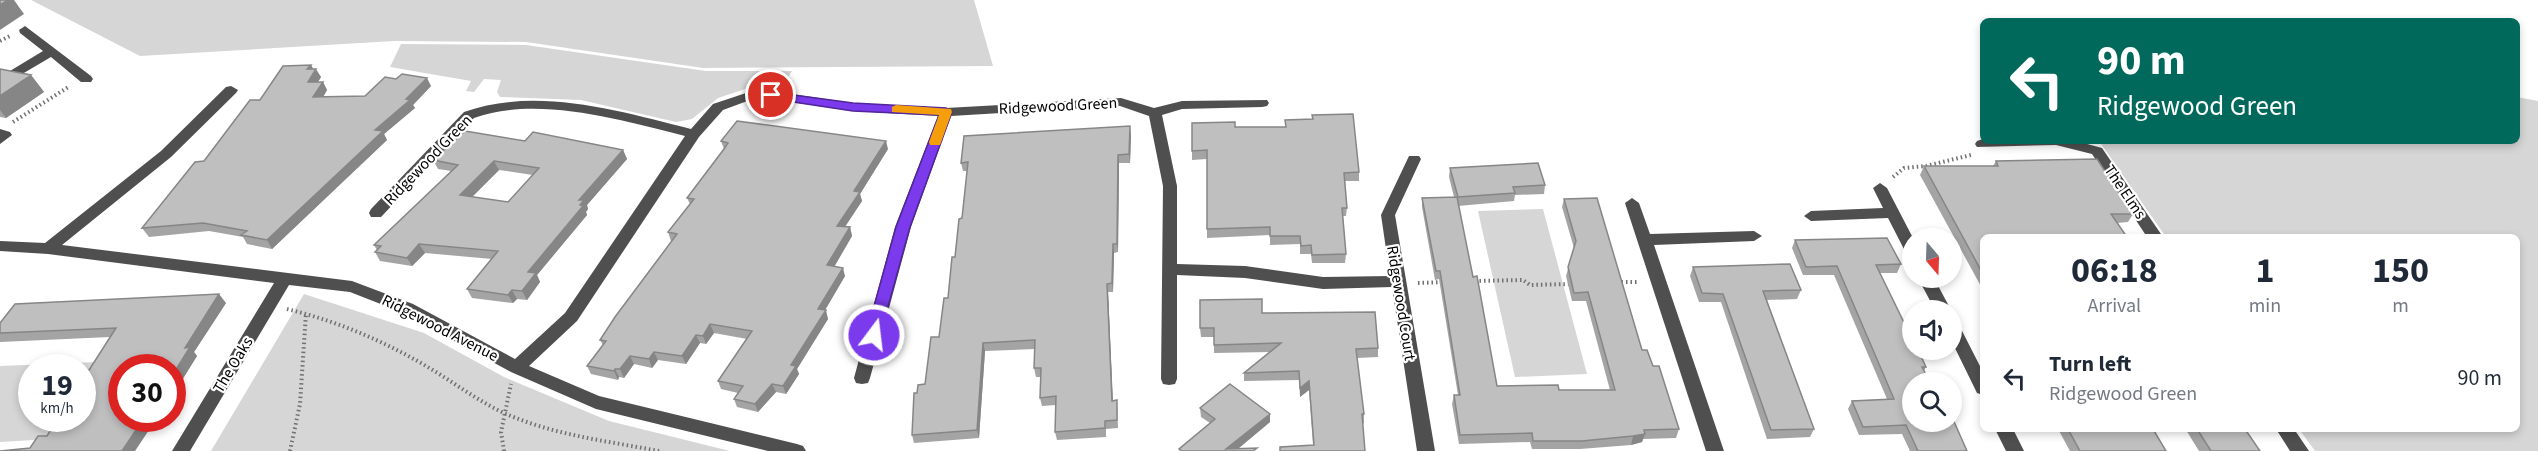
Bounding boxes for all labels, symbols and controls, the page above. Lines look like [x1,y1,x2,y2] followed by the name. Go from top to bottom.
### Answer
[2097,31,2186,91] text: 90 m
[1998,42,2076,120] icon: left
[745,69,796,120] pin
[754,78,787,111] icon: arrive
[2097,87,2297,126] text: Ridgewood Green
[998,92,1118,120] street label: Ridgewood Green
[379,110,477,210] street label: Ridgewood Green
[2099,161,2151,224] street label: The Elms
[1902,228,1962,288] north arrow
[1902,228,1962,432] map controls
[1381,244,1421,363] street label: Ridgewood Court
[2071,245,2158,296] text: 06:18
[2255,245,2274,296] text: 1
[2372,245,2429,296] text: 150
[378,289,502,367] street label: Ridgewood Avenue
[2087,292,2141,320] text: Arrival
[2249,292,2281,320] text: min
[2392,292,2409,320] text: m
[1902,300,1962,360] button: sound
[842,303,906,367] position arrow
[208,333,258,397] street label: The Oaks
[2049,348,2131,380] text: Turn left
[108,354,186,432] speed limit sign: 30
[1998,362,2031,395] icon: left
[2457,362,2502,394] text: 90 m
[41,364,73,407] text: 19
[1902,372,1962,432] button: search
[2049,380,2197,408] text: Ridgewood Green
[40,398,74,419] text: km/h

